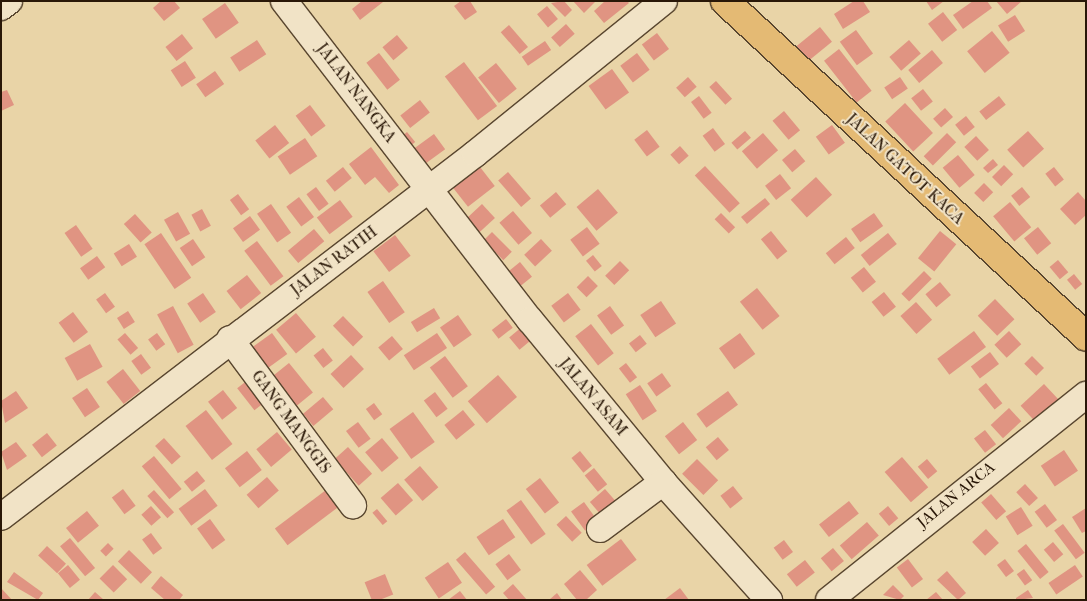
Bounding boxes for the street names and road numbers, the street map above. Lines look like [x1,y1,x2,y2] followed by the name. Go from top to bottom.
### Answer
[312,39,400,147] street label: JALAN NANGKA
[842,110,968,228] street label: JALAN GATOT KACA
[287,222,381,300] street label: JALAN RATIH
[555,354,631,440] street label: JALAN ASAM
[247,367,335,477] street label: GANG MANGGIS
[913,458,999,532] street label: JALAN ARCA

